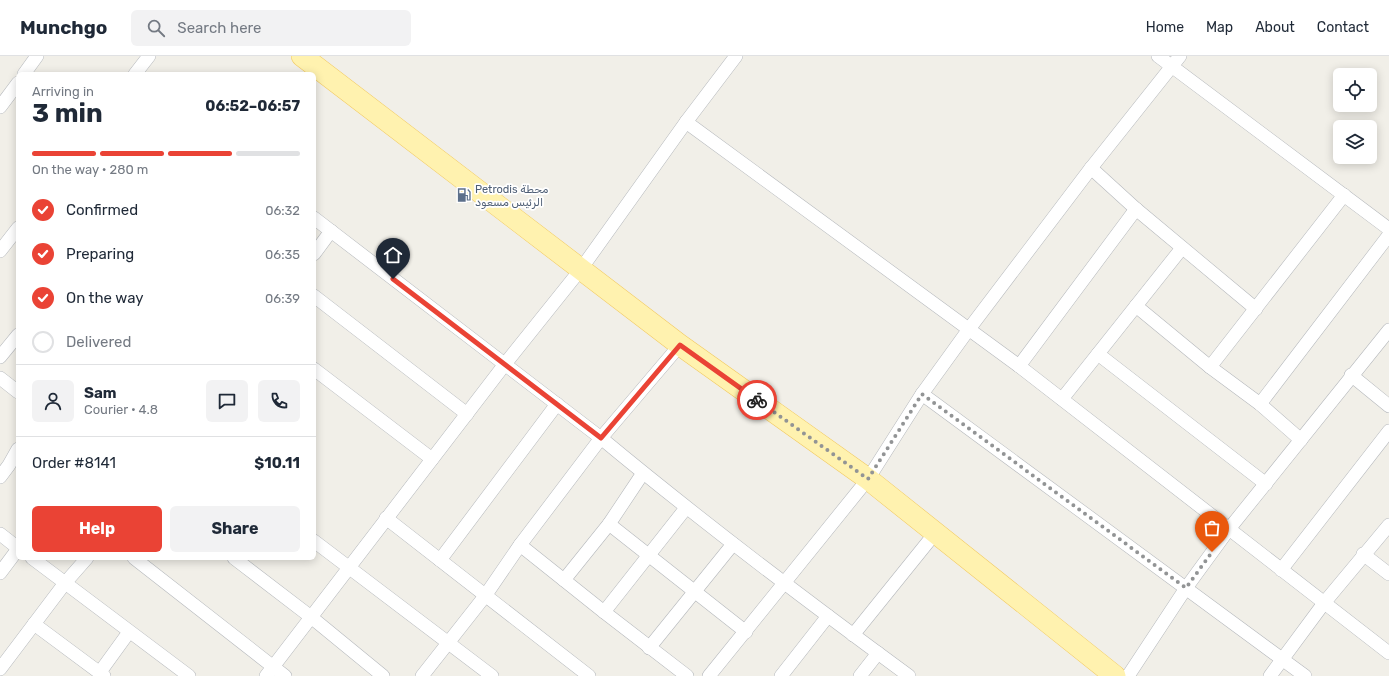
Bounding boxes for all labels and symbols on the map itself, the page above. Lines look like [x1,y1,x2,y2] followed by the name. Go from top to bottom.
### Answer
[475,183,548,210] place label: Petrodis محطة الرئيس مسعود
[456,187,472,203] fuel station icon: Petrodis محطة الرئيس مسعود
[376,238,410,279] pin
[737,380,777,420] courier
[1195,511,1229,552] pin

